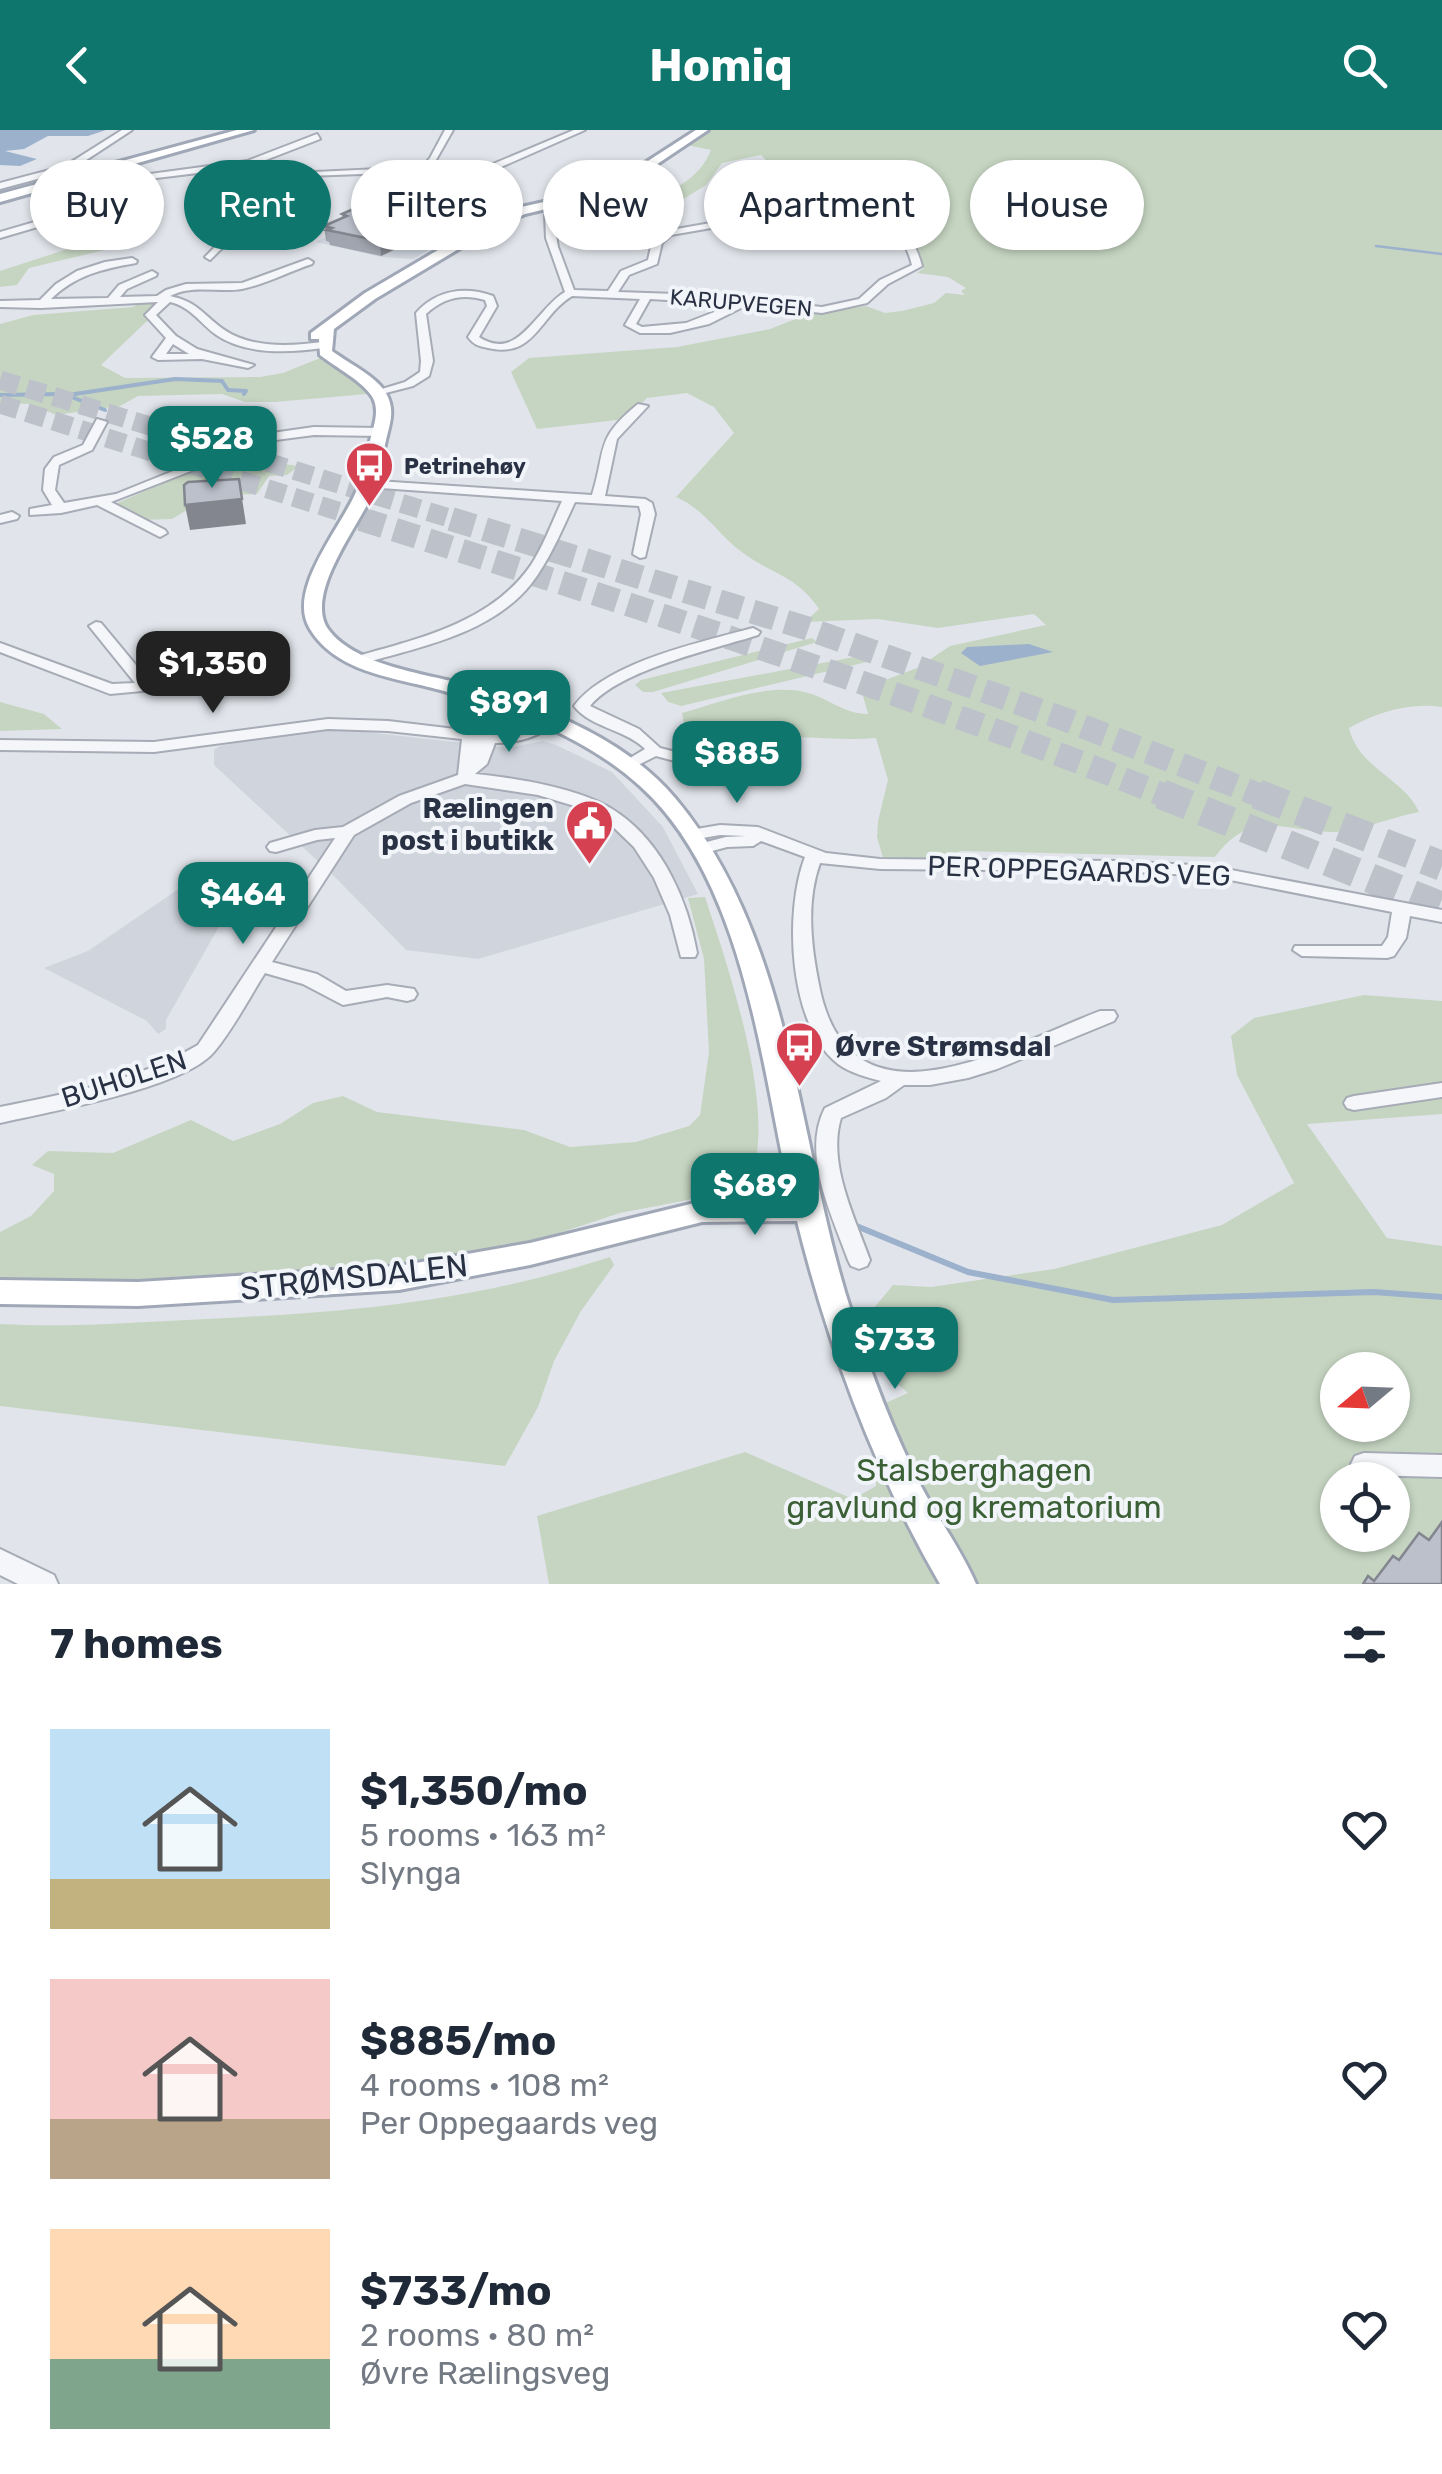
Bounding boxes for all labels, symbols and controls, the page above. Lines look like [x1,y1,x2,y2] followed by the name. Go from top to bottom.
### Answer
[50,38,105,93] icon: back
[1337,38,1392,93] icon: search
[649,39,793,92] text: Homiq
[30,160,164,250] chip: Buy
[184,160,331,250] chip: Rent
[351,160,523,250] chip: Filters
[543,160,684,250] chip: New
[704,160,950,250] chip: Apartment
[970,160,1144,250] chip: House
[669,283,813,323] street label: KARUPVEGEN
[153,406,271,491] pin: $528
[170,419,254,457] text: $528
[343,440,395,508] bus stop icon: Petrinehøy
[404,453,526,480] place label: Petrinehøy
[132,631,294,716] pin: $1,350
[158,644,268,682] text: $1,350
[450,670,568,755] pin: $891
[469,683,549,721] text: $891
[678,721,796,806] pin: $885
[694,734,780,772] text: $885
[381,792,555,857] place label: Rælingen post i butikk
[563,798,615,866] public building icon: Rælingen post i butikk
[927,849,1231,893] street label: PER OPPEGAARDS VEG
[184,862,302,947] pin: $464
[200,875,286,913] text: $464
[774,1020,826,1088] bus stop icon: Øvre Strømsdal
[835,1030,1051,1063] place label: Øvre Strømsdal
[57,1043,191,1115] street label: BUHOLEN
[696,1153,814,1238] pin: $689
[713,1166,797,1204] text: $689
[238,1246,470,1308] street label: STRØMSDALEN
[836,1307,954,1392] pin: $733
[854,1320,936,1358] text: $733
[1320,1352,1410,1442] north arrow
[1320,1352,1410,1552] map controls
[786,1451,1162,1526] park label: Stalsberghagen gravlund og krematorium
[1320,1462,1410,1552] button: locate
[1337,1617,1392,1672] icon: filters
[50,1619,223,1669] text: 7 homes
[360,1766,588,1816] text: $1,350/mo
[130,1769,250,1889] icon: home
[1337,1802,1392,1857] icon: heart
[360,1816,606,1854] text: 5 rooms · 163 m²
[360,1854,462,1892] text: Slynga
[360,2016,556,2066] text: $885/mo
[130,2019,250,2139] icon: home
[1337,2052,1392,2107] icon: heart
[360,2066,609,2104] text: 4 rooms · 108 m²
[360,2104,658,2142] text: Per Oppegaards veg
[360,2266,552,2316] text: $733/mo
[130,2269,250,2389] icon: home
[1337,2302,1392,2357] icon: heart
[360,2316,594,2354] text: 2 rooms · 80 m²
[360,2354,610,2392] text: Øvre Rælingsveg

